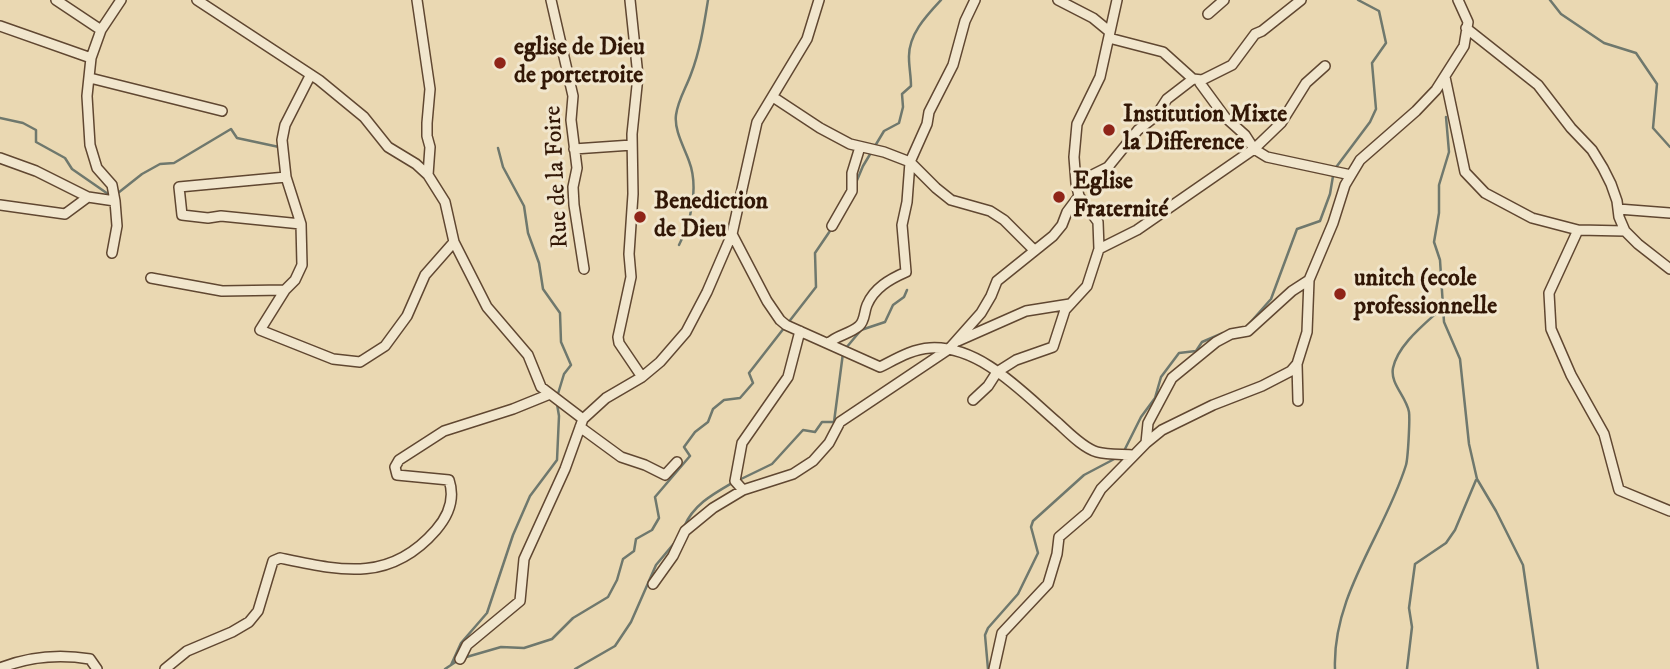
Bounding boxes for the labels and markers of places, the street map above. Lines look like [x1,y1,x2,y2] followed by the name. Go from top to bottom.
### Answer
[514,35,645,91] place label: eglise de Dieu de portetroite
[492,55,508,71] marker: eglise de Dieu de portetroite
[1123,102,1287,158] place label: Institution Mixte la Difference
[1101,122,1117,138] marker: Institution Mixte la Difference
[1073,169,1168,225] place label: Eglise Fraternité
[654,189,768,245] place label: Benediction de Dieu
[1051,189,1067,205] marker: Eglise Fraternité
[632,209,648,225] marker: Benediction de Dieu
[1354,266,1497,322] place label: unitch (ecole professionnelle
[1332,286,1348,302] marker: unitch (ecole professionnelle

